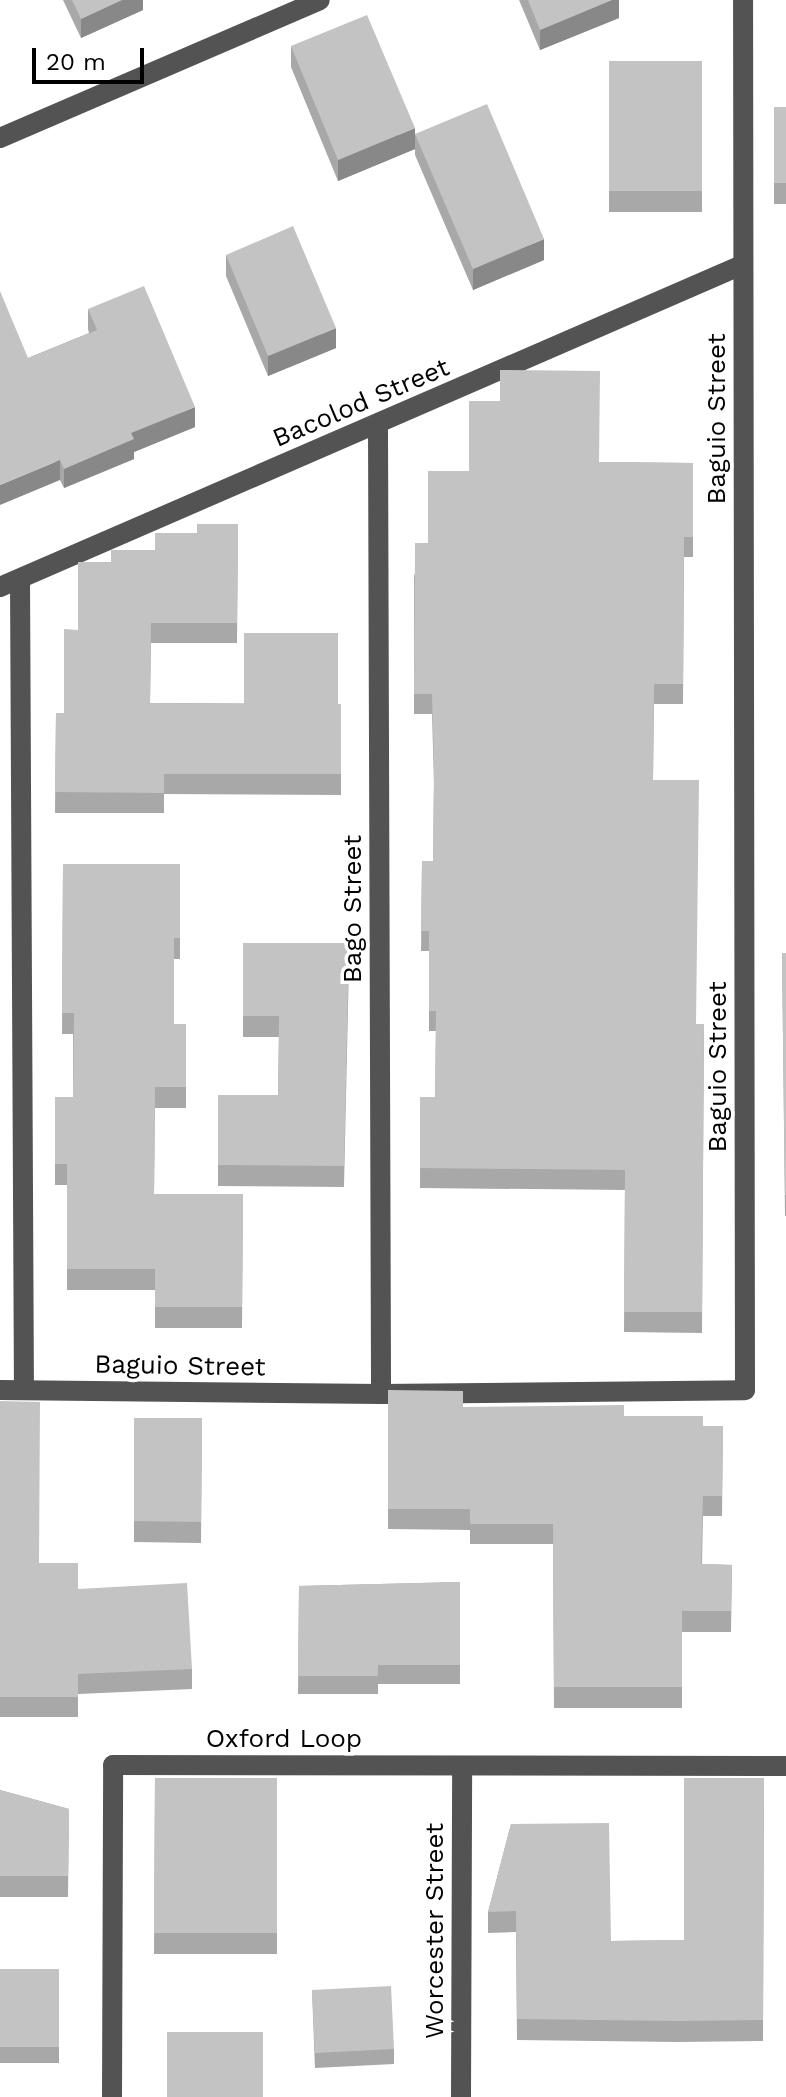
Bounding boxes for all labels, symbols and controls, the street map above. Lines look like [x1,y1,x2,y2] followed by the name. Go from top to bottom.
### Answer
[36,32,148,82] scale bar
[46,48,106,76] text: 20 m
[701,333,733,505] street label: Baguio Street
[268,352,454,454] street label: Bacolod Street
[337,835,369,983] street label: Bago Street
[702,981,734,1153] street label: Baguio Street
[94,1349,266,1383] street label: Baguio Street
[206,1723,362,1755] street label: Oxford Loop
[419,1823,451,2039] street label: Worcester Street

